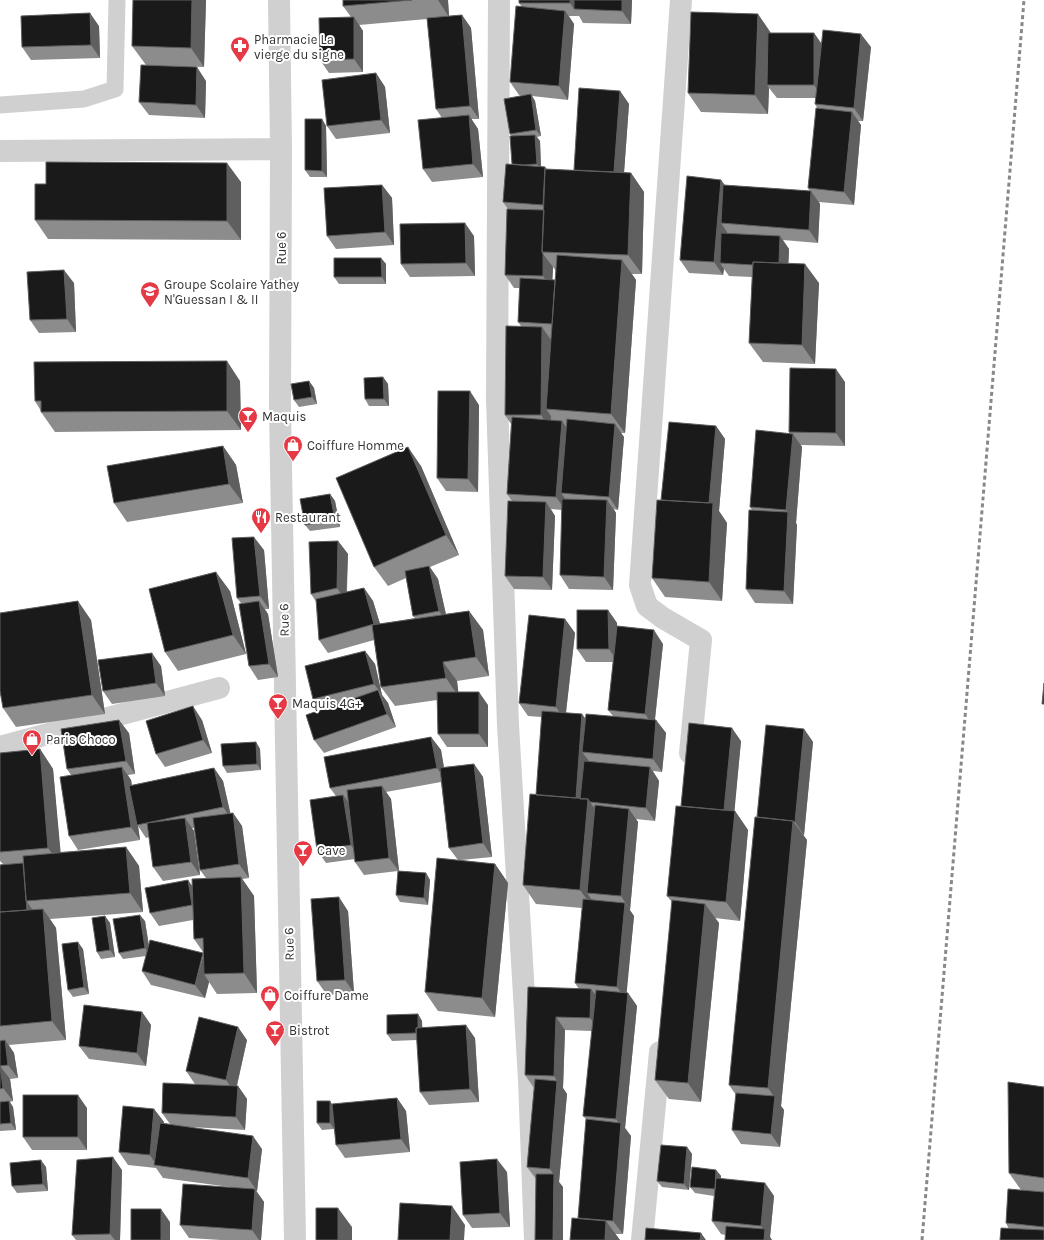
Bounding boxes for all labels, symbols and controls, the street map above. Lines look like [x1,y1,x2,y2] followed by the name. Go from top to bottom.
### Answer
[254,32,344,62] place label: Pharmacie La vierge du signe
[229,35,251,63] pharmacy icon: Pharmacie La vierge du signe
[274,231,289,265] street label: Rue 6
[164,277,299,307] place label: Groupe Scolaire Yathey N'Guessan I & II
[139,280,161,308] school or university icon: Groupe Scolaire Yathey N'Guessan I & II
[237,405,259,433] bar icon: Maquis
[262,409,307,425] place label: Maquis
[282,434,304,462] shop icon: Coiffure Homme
[307,438,404,453] place label: Coiffure Homme
[250,506,272,534] restaurant icon: Restaurant
[275,510,341,525] place label: Restaurant
[276,603,292,637] street label: Rue 6
[267,692,289,720] bar icon: Maquis 4G+
[292,696,362,712] place label: Maquis 4G+
[21,728,43,756] shop icon: Paris Choco
[46,732,116,747] place label: Paris Choco
[292,839,314,867] bar icon: Cave
[317,843,346,858] place label: Cave
[281,927,297,961] street label: Rue 6
[259,984,281,1012] shop icon: Coiffure Dame
[284,988,369,1003] place label: Coiffure Dame
[264,1019,286,1047] bar icon: Bistrot
[289,1023,329,1038] place label: Bistrot

